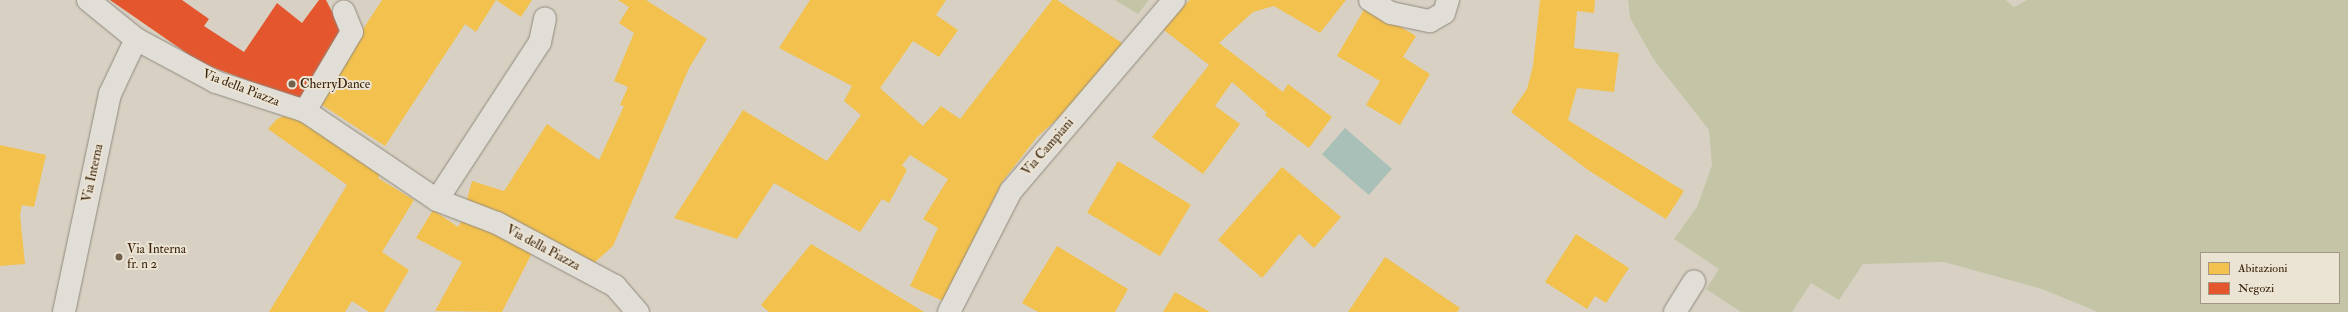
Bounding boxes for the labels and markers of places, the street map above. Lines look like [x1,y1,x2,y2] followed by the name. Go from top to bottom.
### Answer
[300,76,370,92] place label: CherryDance
[287,79,297,89] marker: CherryDance
[127,242,186,273] place label: Via Interna fr. n 2
[114,252,124,262] marker: Via Interna fr. n 2

